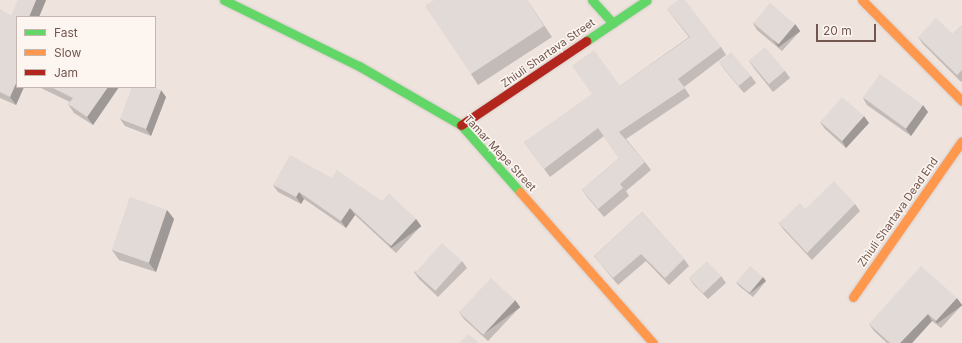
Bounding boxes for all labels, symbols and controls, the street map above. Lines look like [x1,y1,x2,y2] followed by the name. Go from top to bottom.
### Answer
[16,16,156,88] legend
[499,16,597,90] street label: Zhiuli Shartava Street
[818,16,878,42] scale bar
[823,23,852,38] text: 20 m
[54,25,78,40] text: Fast
[54,45,81,60] text: Slow
[54,65,78,80] text: Jam
[461,112,539,194] street label: Tamar Mepe Street
[855,155,941,269] street label: Zhiuli Shartava Dead End

